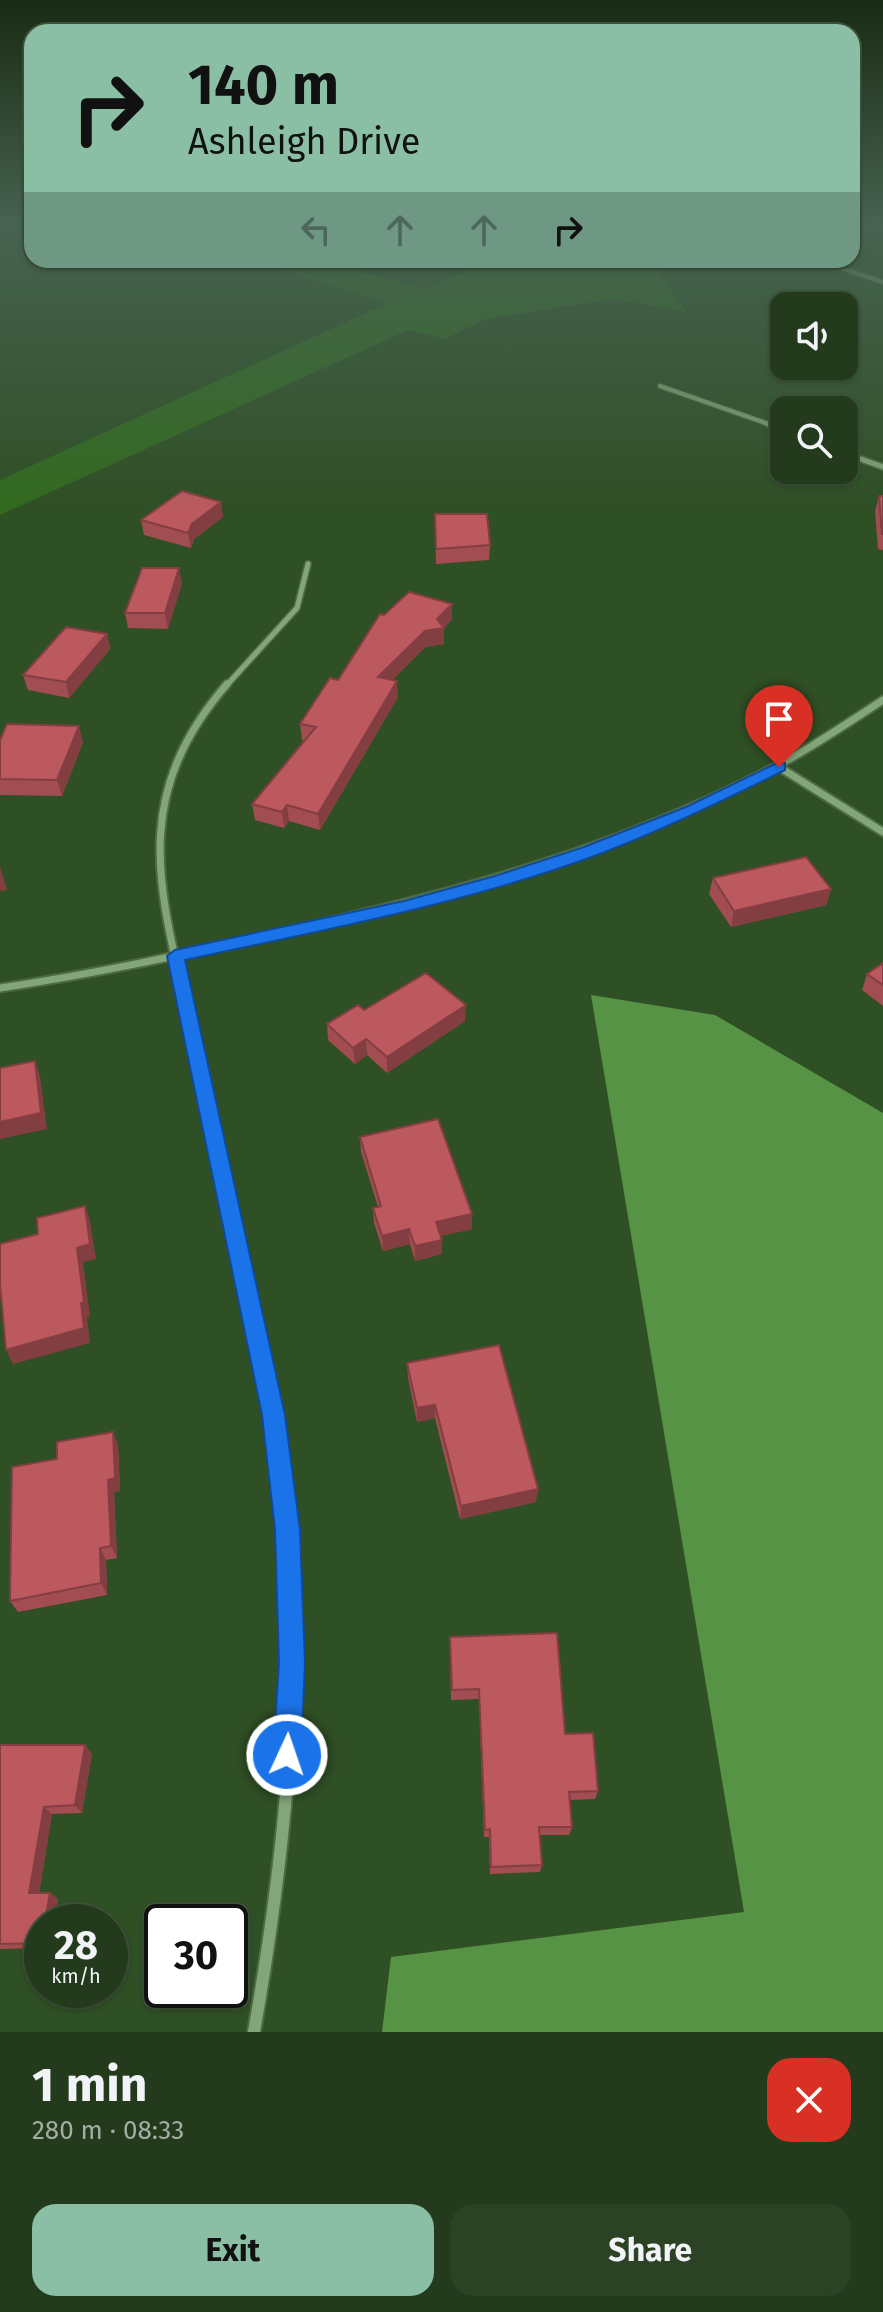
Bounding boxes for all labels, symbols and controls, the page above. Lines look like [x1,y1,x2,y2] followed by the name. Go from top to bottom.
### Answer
[188,52,339,119] text: 140 m
[56,56,160,160] icon: right
[188,120,420,164] text: Ashleigh Drive
[294,208,338,252] icon: left
[378,208,422,252] icon: ahead
[462,208,506,252] icon: ahead
[546,208,590,252] icon: right
[770,292,858,484] map controls
[770,292,858,380] button: sound
[770,396,858,484] button: search
[745,685,813,767] pin
[757,697,801,741] icon: arrive
[245,1713,329,1797] position arrow
[144,1904,248,2008] speed limit sign: 30
[54,1922,98,1970] text: 28
[51,1964,101,1988] text: km/h
[32,2056,147,2114] text: 1 min
[767,2058,851,2142] button: close
[32,2115,184,2146] text: 280 m · 08:33
[32,2204,434,2296] button: Exit
[450,2204,851,2296] button: Share

